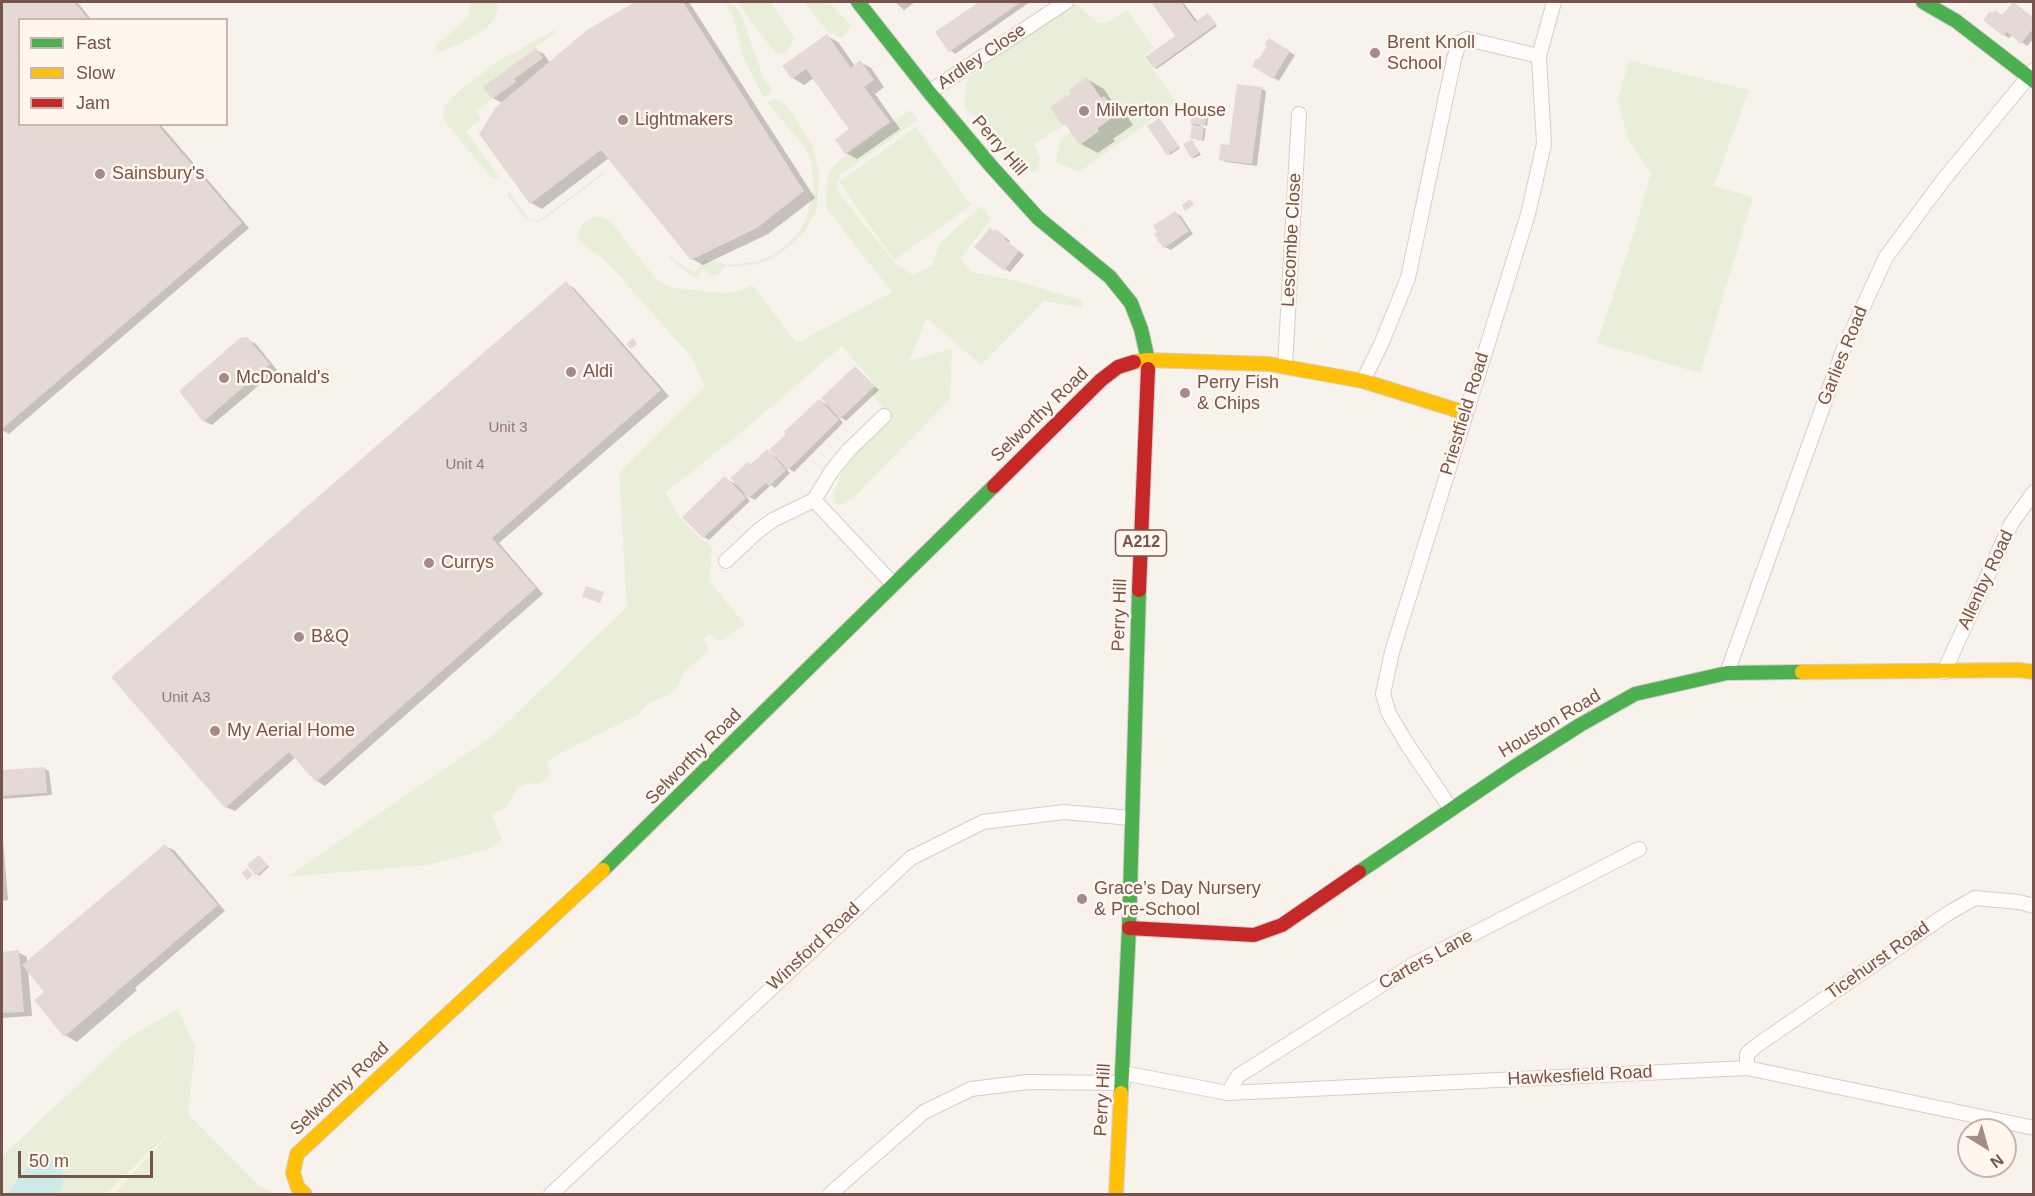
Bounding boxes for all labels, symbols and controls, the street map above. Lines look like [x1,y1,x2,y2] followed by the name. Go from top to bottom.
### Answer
[18,18,228,126] legend
[934,20,1030,94] street label: Ardley Close
[1387,32,1475,74] place label: Brent Knoll School
[76,33,111,53] text: Fast
[1368,46,1382,60] marker: Brent Knoll School
[76,63,115,83] text: Slow
[76,93,110,113] text: Jam
[1096,100,1226,122] place label: Milverton House
[1077,104,1091,118] marker: Milverton House
[635,109,733,131] place label: Lightmakers
[967,111,1031,181] street label: Perry Hill
[616,113,630,127] marker: Lightmakers
[112,163,204,185] place label: Sainsbury's
[93,167,107,181] marker: Sainsbury's
[1278,172,1306,308] street label: Lescombe Close
[1813,303,1873,409] street label: Garlies Road
[1436,350,1494,478] street label: Priestfield Road
[583,361,613,383] place label: Aldi
[987,363,1093,467] street label: Selworthy Road
[564,365,578,379] marker: Aldi
[236,367,329,389] place label: McDonald's
[217,371,231,385] marker: McDonald's
[1197,372,1279,415] place label: Perry Fish & Chips
[1178,386,1192,400] marker: Perry Fish & Chips
[488,419,528,437] house number: Unit 3
[445,456,485,474] house number: Unit 4
[1954,527,2018,633] street label: Allenby Road
[1116,530,1166,556] road number: A212
[441,552,494,574] place label: Currys
[422,556,436,570] marker: Currys
[1108,578,1132,652] street label: Perry Hill
[311,626,349,648] place label: B&Q
[292,630,306,644] marker: B&Q
[1495,685,1605,763] street label: Houston Road
[161,689,211,707] house number: Unit A3
[641,704,747,810] street label: Selworthy Road
[227,720,355,742] place label: My Aerial Home
[208,724,222,738] marker: My Aerial Home
[1094,878,1261,920] place label: Grace’s Day Nursery & Pre-School
[1075,892,1089,906] marker: Grace’s Day Nursery & Pre-School
[763,899,865,995] street label: Winsford Road
[1822,917,1934,1005] street label: Ticehurst Road
[1375,925,1477,995] street label: Carters Lane
[286,1038,394,1140] street label: Selworthy Road
[1507,1061,1653,1091] street label: Hawkesfield Road
[1090,1063,1116,1137] street label: Perry Hill
[1957,1118,2017,1178] north arrow
[21,1139,156,1177] scale bar
[29,1151,69,1171] text: 50 m
[1987,1151,2007,1171] text: N

